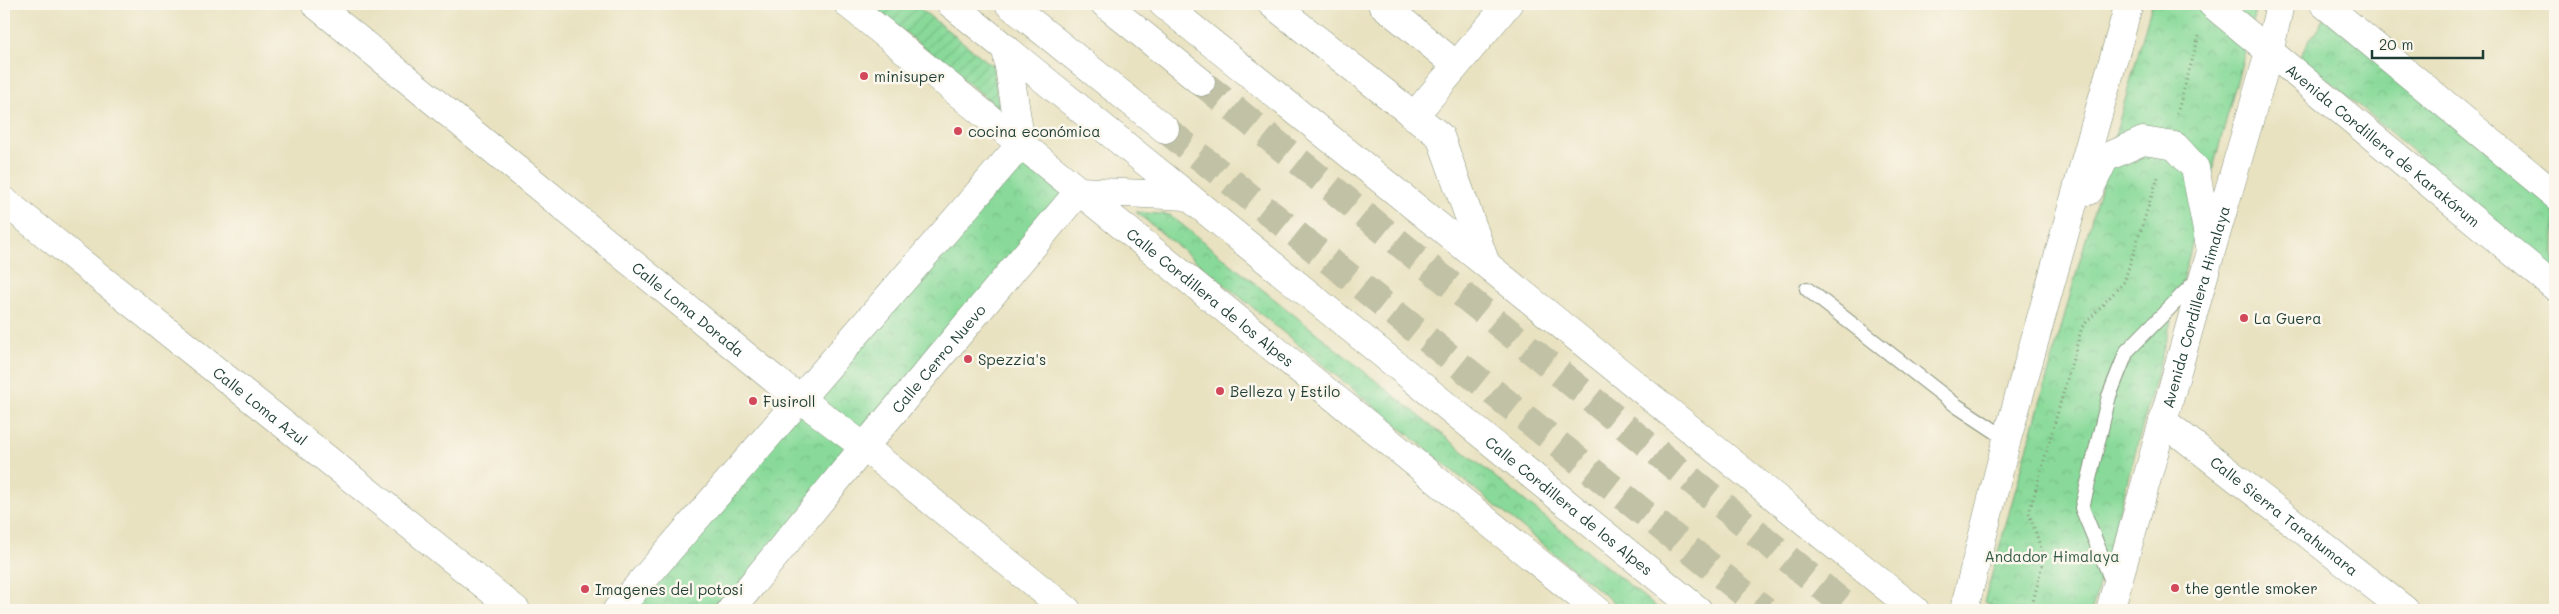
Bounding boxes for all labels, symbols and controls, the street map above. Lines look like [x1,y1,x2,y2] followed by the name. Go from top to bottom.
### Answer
[2372,28,2483,60] scale bar
[2379,34,2413,54] text: 20 m
[2282,59,2485,231] street label: Avenida Cordillera de Karakórum
[874,66,945,86] place label: minisuper
[858,70,870,82] marker: minisuper
[968,121,1101,141] place label: cocina económica
[952,125,964,137] marker: cocina económica
[2157,203,2234,410] street label: Avenida Cordillera Himalaya
[1122,223,1298,371] street label: Calle Cordillera de los Alpes
[628,257,749,361] street label: Calle Loma Dorada
[887,300,990,417] street label: Calle Cerro Nuevo
[2254,308,2322,328] place label: La Guera
[2238,312,2250,324] marker: La Guera
[978,349,1046,369] place label: Spezzia's
[962,353,974,365] marker: Spezzia's
[209,362,312,450] street label: Calle Loma Azul
[1230,381,1340,401] place label: Belleza y Estilo
[1214,385,1226,397] marker: Belleza y Estilo
[763,391,815,411] place label: Fusiroll
[747,395,759,407] marker: Fusiroll
[1481,432,1657,579] street label: Calle Cordillera de los Alpes
[2206,452,2363,580] street label: Calle Sierra Tarahumara
[1984,546,2120,566] park label: Andador Himalaya
[2185,578,2318,598] place label: the gentle smoker
[595,579,743,599] place label: Imagenes del potosi
[2169,582,2181,594] marker: the gentle smoker
[579,583,591,595] marker: Imagenes del potosi

